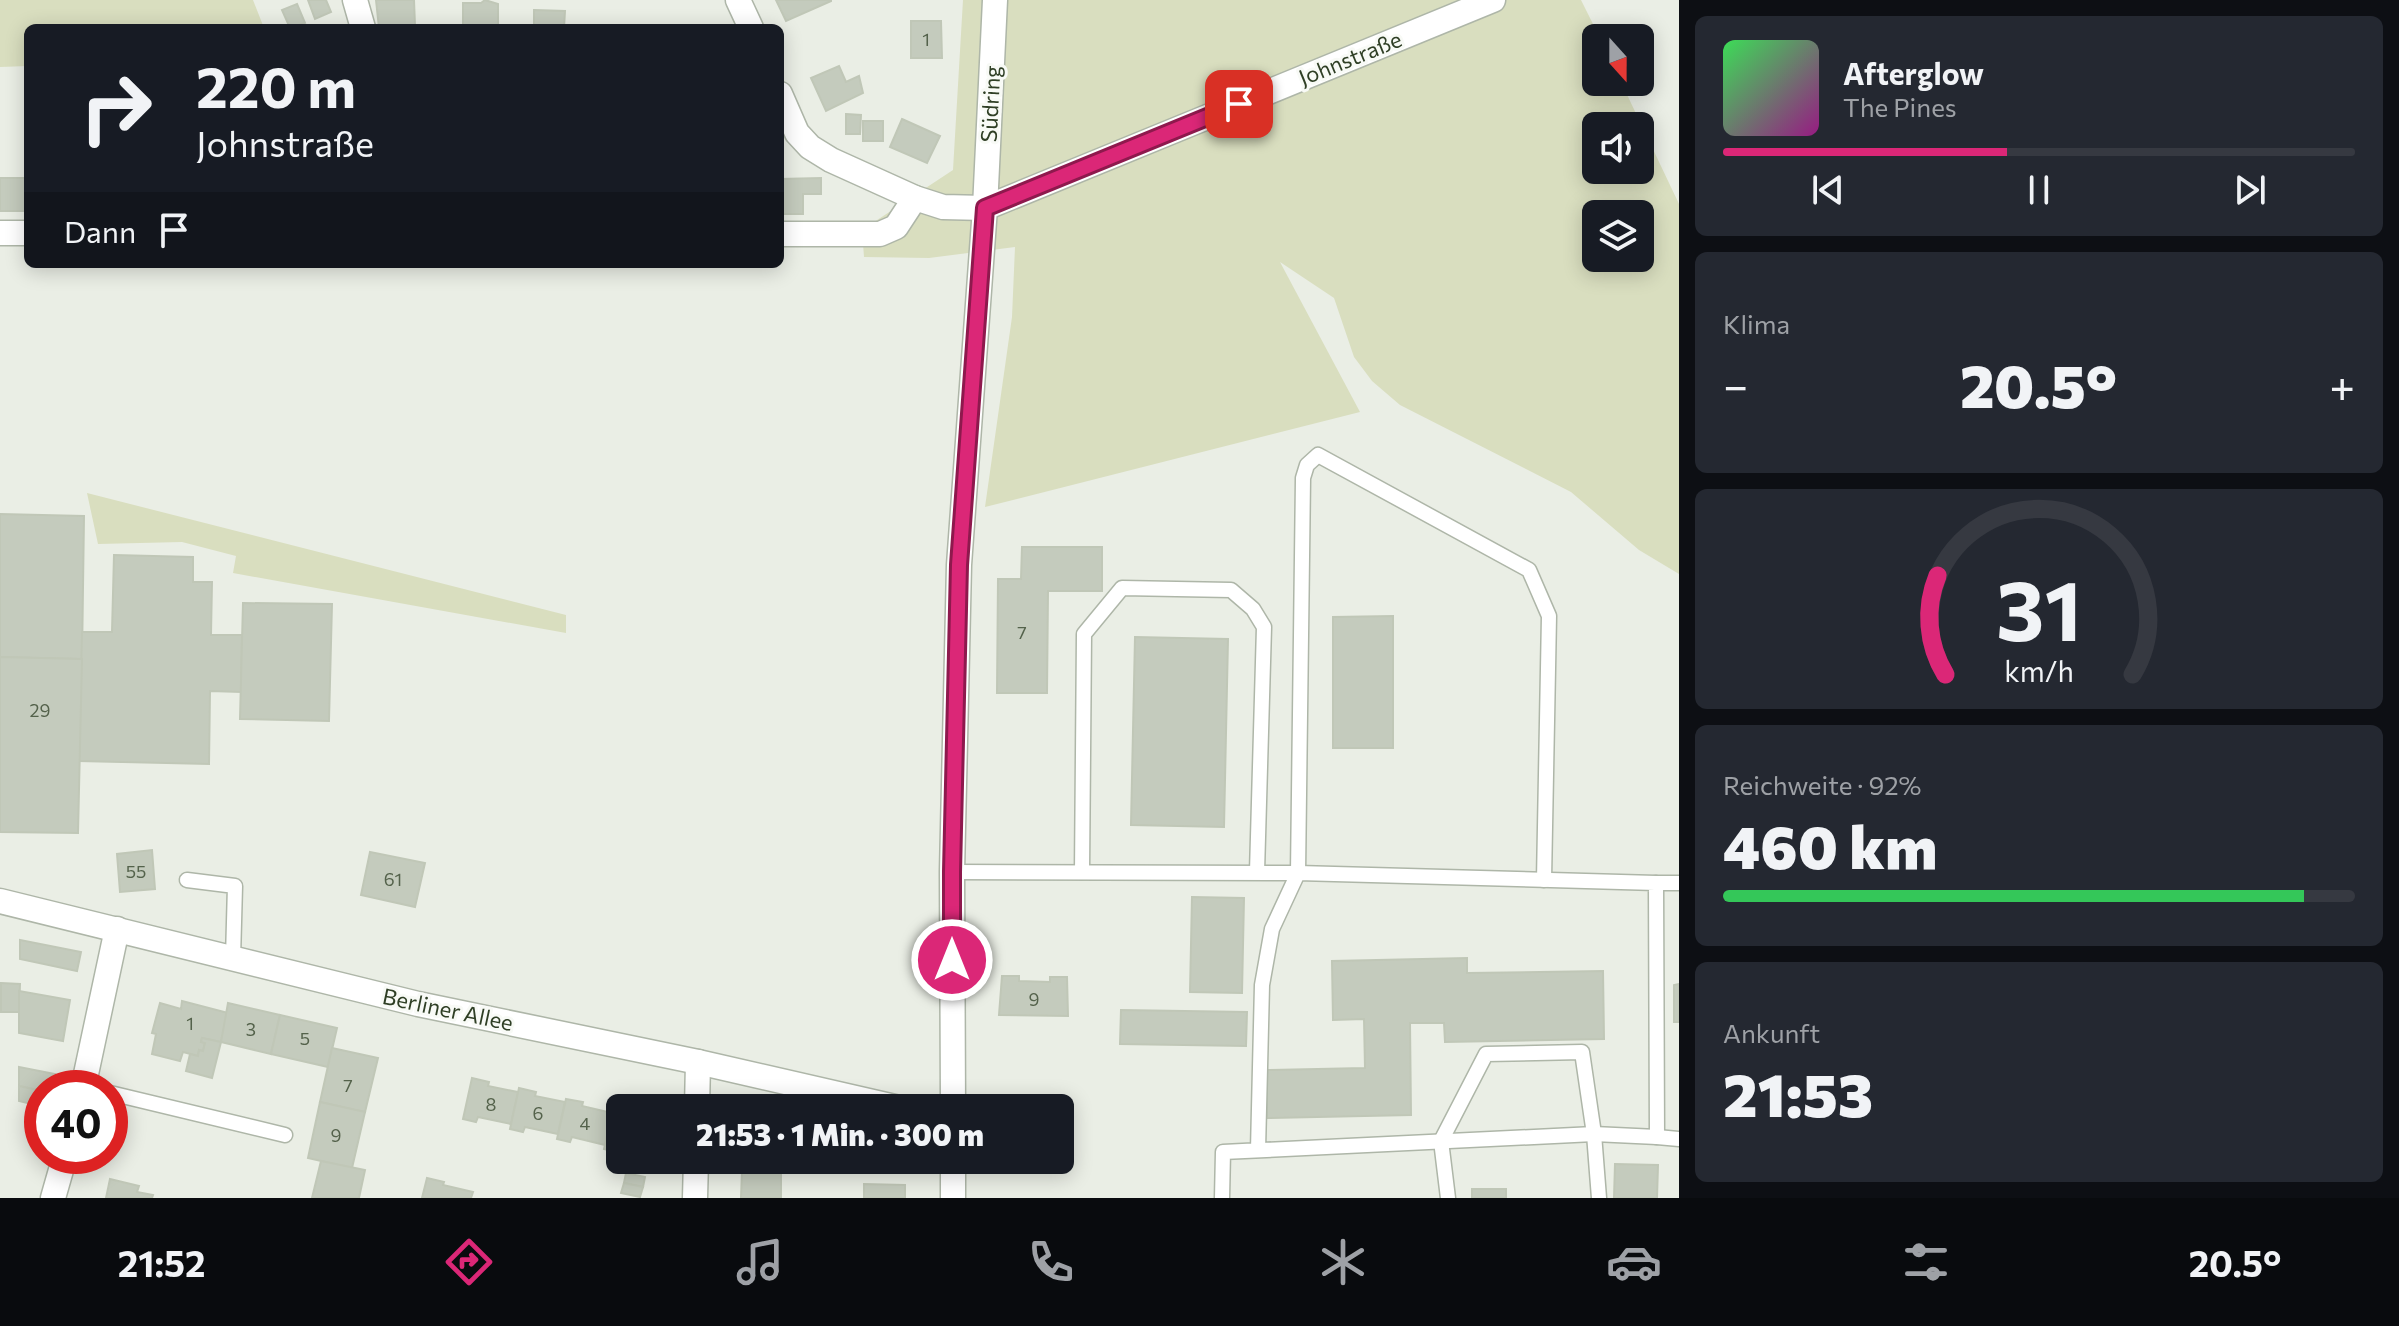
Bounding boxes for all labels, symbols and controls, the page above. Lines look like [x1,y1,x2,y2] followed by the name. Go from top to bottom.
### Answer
[1582,24,1654,96] north arrow
[1582,24,1654,272] map controls
[1295,25,1405,91] street label: Johnstraße
[922,28,930,50] house number: 1
[196,51,356,120] text: 220 m
[1843,54,1984,91] text: Afterglow
[64,56,168,160] icon: right
[975,65,1005,143] street label: Südring
[1205,70,1273,138] pin
[1217,82,1261,126] icon: arrive
[1843,91,1957,122] text: The Pines
[1582,112,1654,184] button: sound
[196,120,374,164] text: Johnstraße
[1806,168,1850,212] icon: previous
[2017,168,2061,212] icon: pause
[2228,168,2272,212] icon: next
[1582,200,1654,272] button: layers
[152,208,196,252] icon: arrive
[64,212,136,249] text: Dann
[1723,308,1790,339] text: Klima
[1960,347,2117,420] text: 20.5°
[1723,357,1748,411] text: −
[2329,357,2355,411] text: +
[1996,556,2082,658] text: 31
[1017,621,1027,643] house number: 7
[2004,653,2074,688] text: km/h
[30,699,50,721] house number: 29
[1723,769,1921,800] text: Reichweite · 92%
[1723,808,1937,881] text: 460 km
[126,860,146,882] house number: 55
[384,868,402,890] house number: 61
[910,918,994,1002] position arrow
[380,982,516,1036] street label: Berliner Allee
[1029,988,1039,1010] house number: 9
[186,1012,194,1034] house number: 1
[1723,1017,1820,1048] text: Ankunft
[246,1018,256,1040] house number: 3
[300,1027,310,1049] house number: 5
[1723,1056,1873,1129] text: 21:53
[24,1070,128,1174] speed limit sign: 40
[343,1074,353,1096] house number: 7
[486,1093,497,1115] house number: 8
[533,1102,543,1124] house number: 6
[580,1112,591,1134] house number: 4
[696,1115,984,1152] text: 21:53 · 1 Min. · 300 m
[331,1124,341,1146] house number: 9
[441,1234,497,1290] icon: directions
[732,1234,788,1290] icon: music
[1023,1234,1079,1290] icon: phone
[1315,1234,1371,1290] icon: climate
[1606,1234,1662,1290] icon: car
[1898,1234,1954,1290] icon: filters
[118,1240,205,1284] text: 21:52
[2189,1240,2281,1284] text: 20.5°

